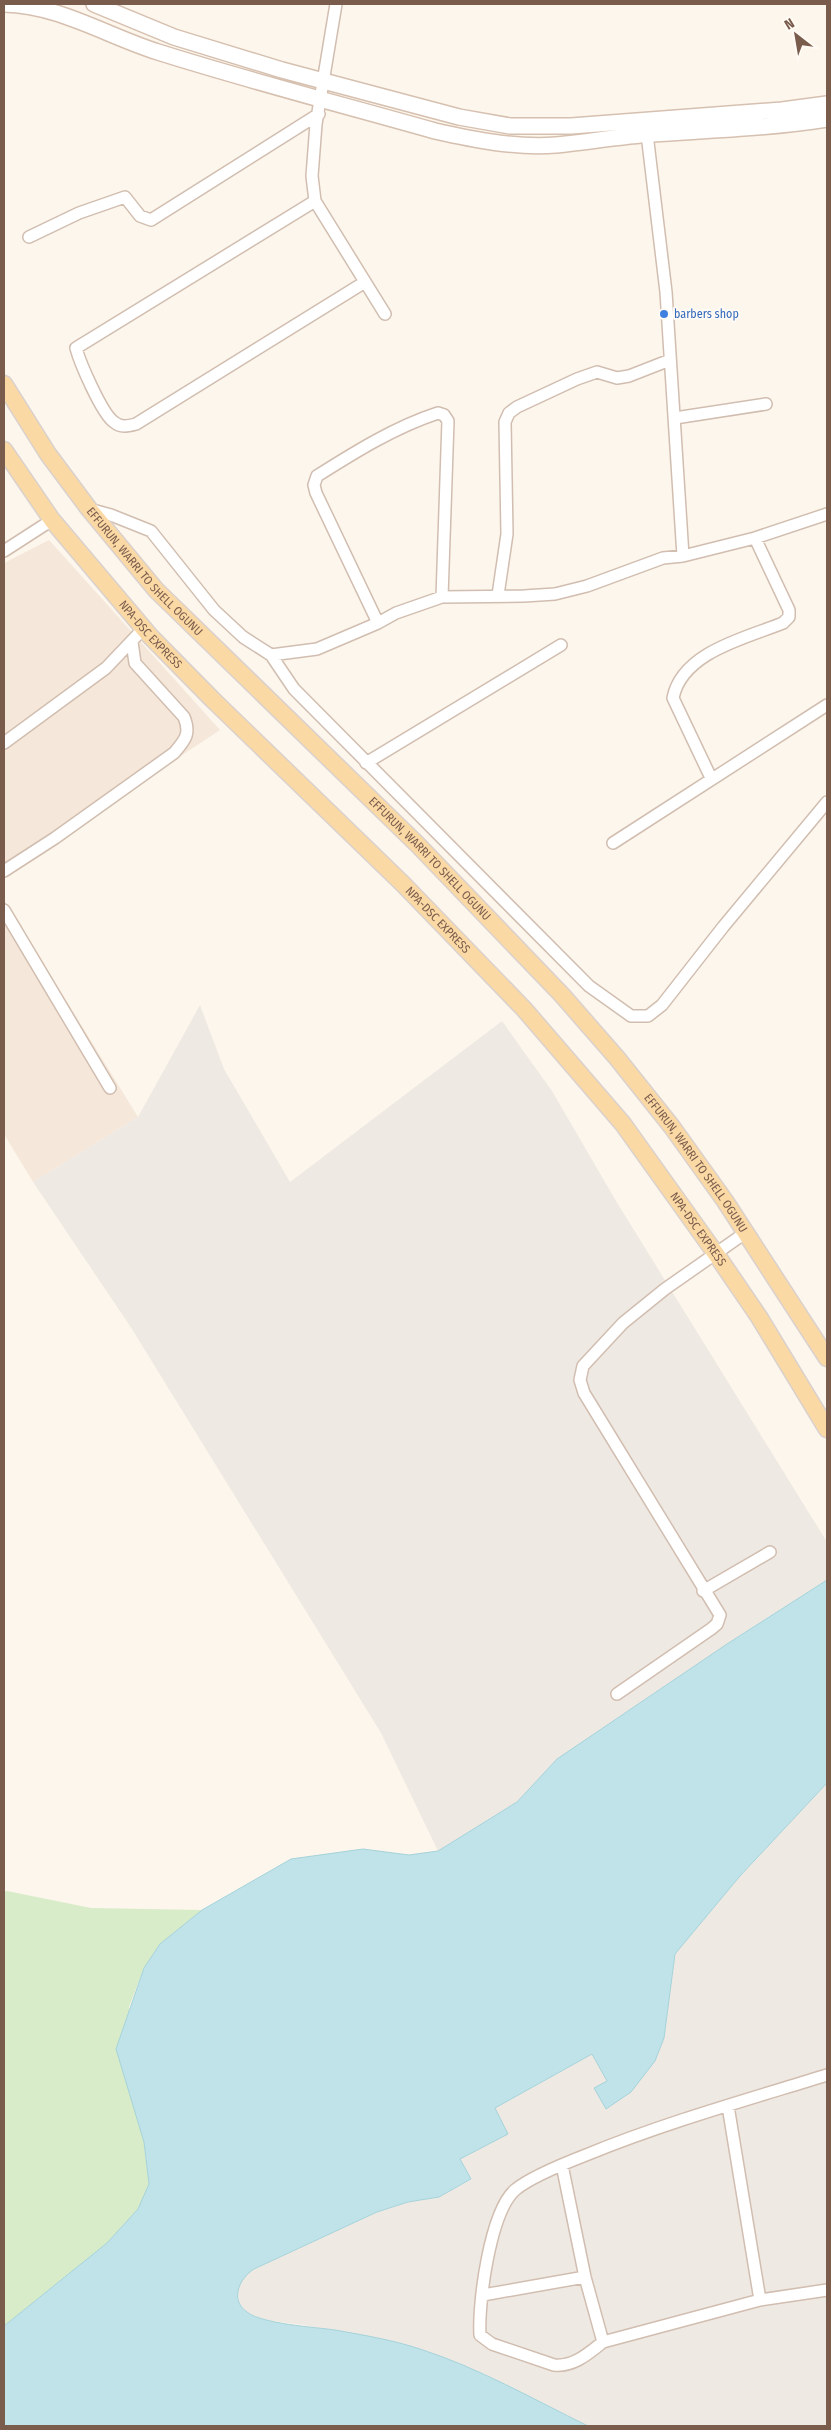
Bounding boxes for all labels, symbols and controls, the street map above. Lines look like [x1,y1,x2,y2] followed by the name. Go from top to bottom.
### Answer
[771,10,821,60] north arrow
[782,15,798,34] text: N
[674,307,739,321] place label: barbers shop
[658,308,670,320] marker: barbers shop
[84,505,206,639] street label: EFFURUN, WARRI TO SHELL OGUNU
[116,598,185,671] street label: NPA-DSC EXPRESS
[366,794,494,923] street label: EFFURUN, WARRI TO SHELL OGUNU
[402,884,473,956] street label: NPA-DSC EXPRESS
[641,1091,750,1235] street label: EFFURUN, WARRI TO SHELL OGUNU
[667,1190,729,1269] street label: NPA-DSC EXPRESS

